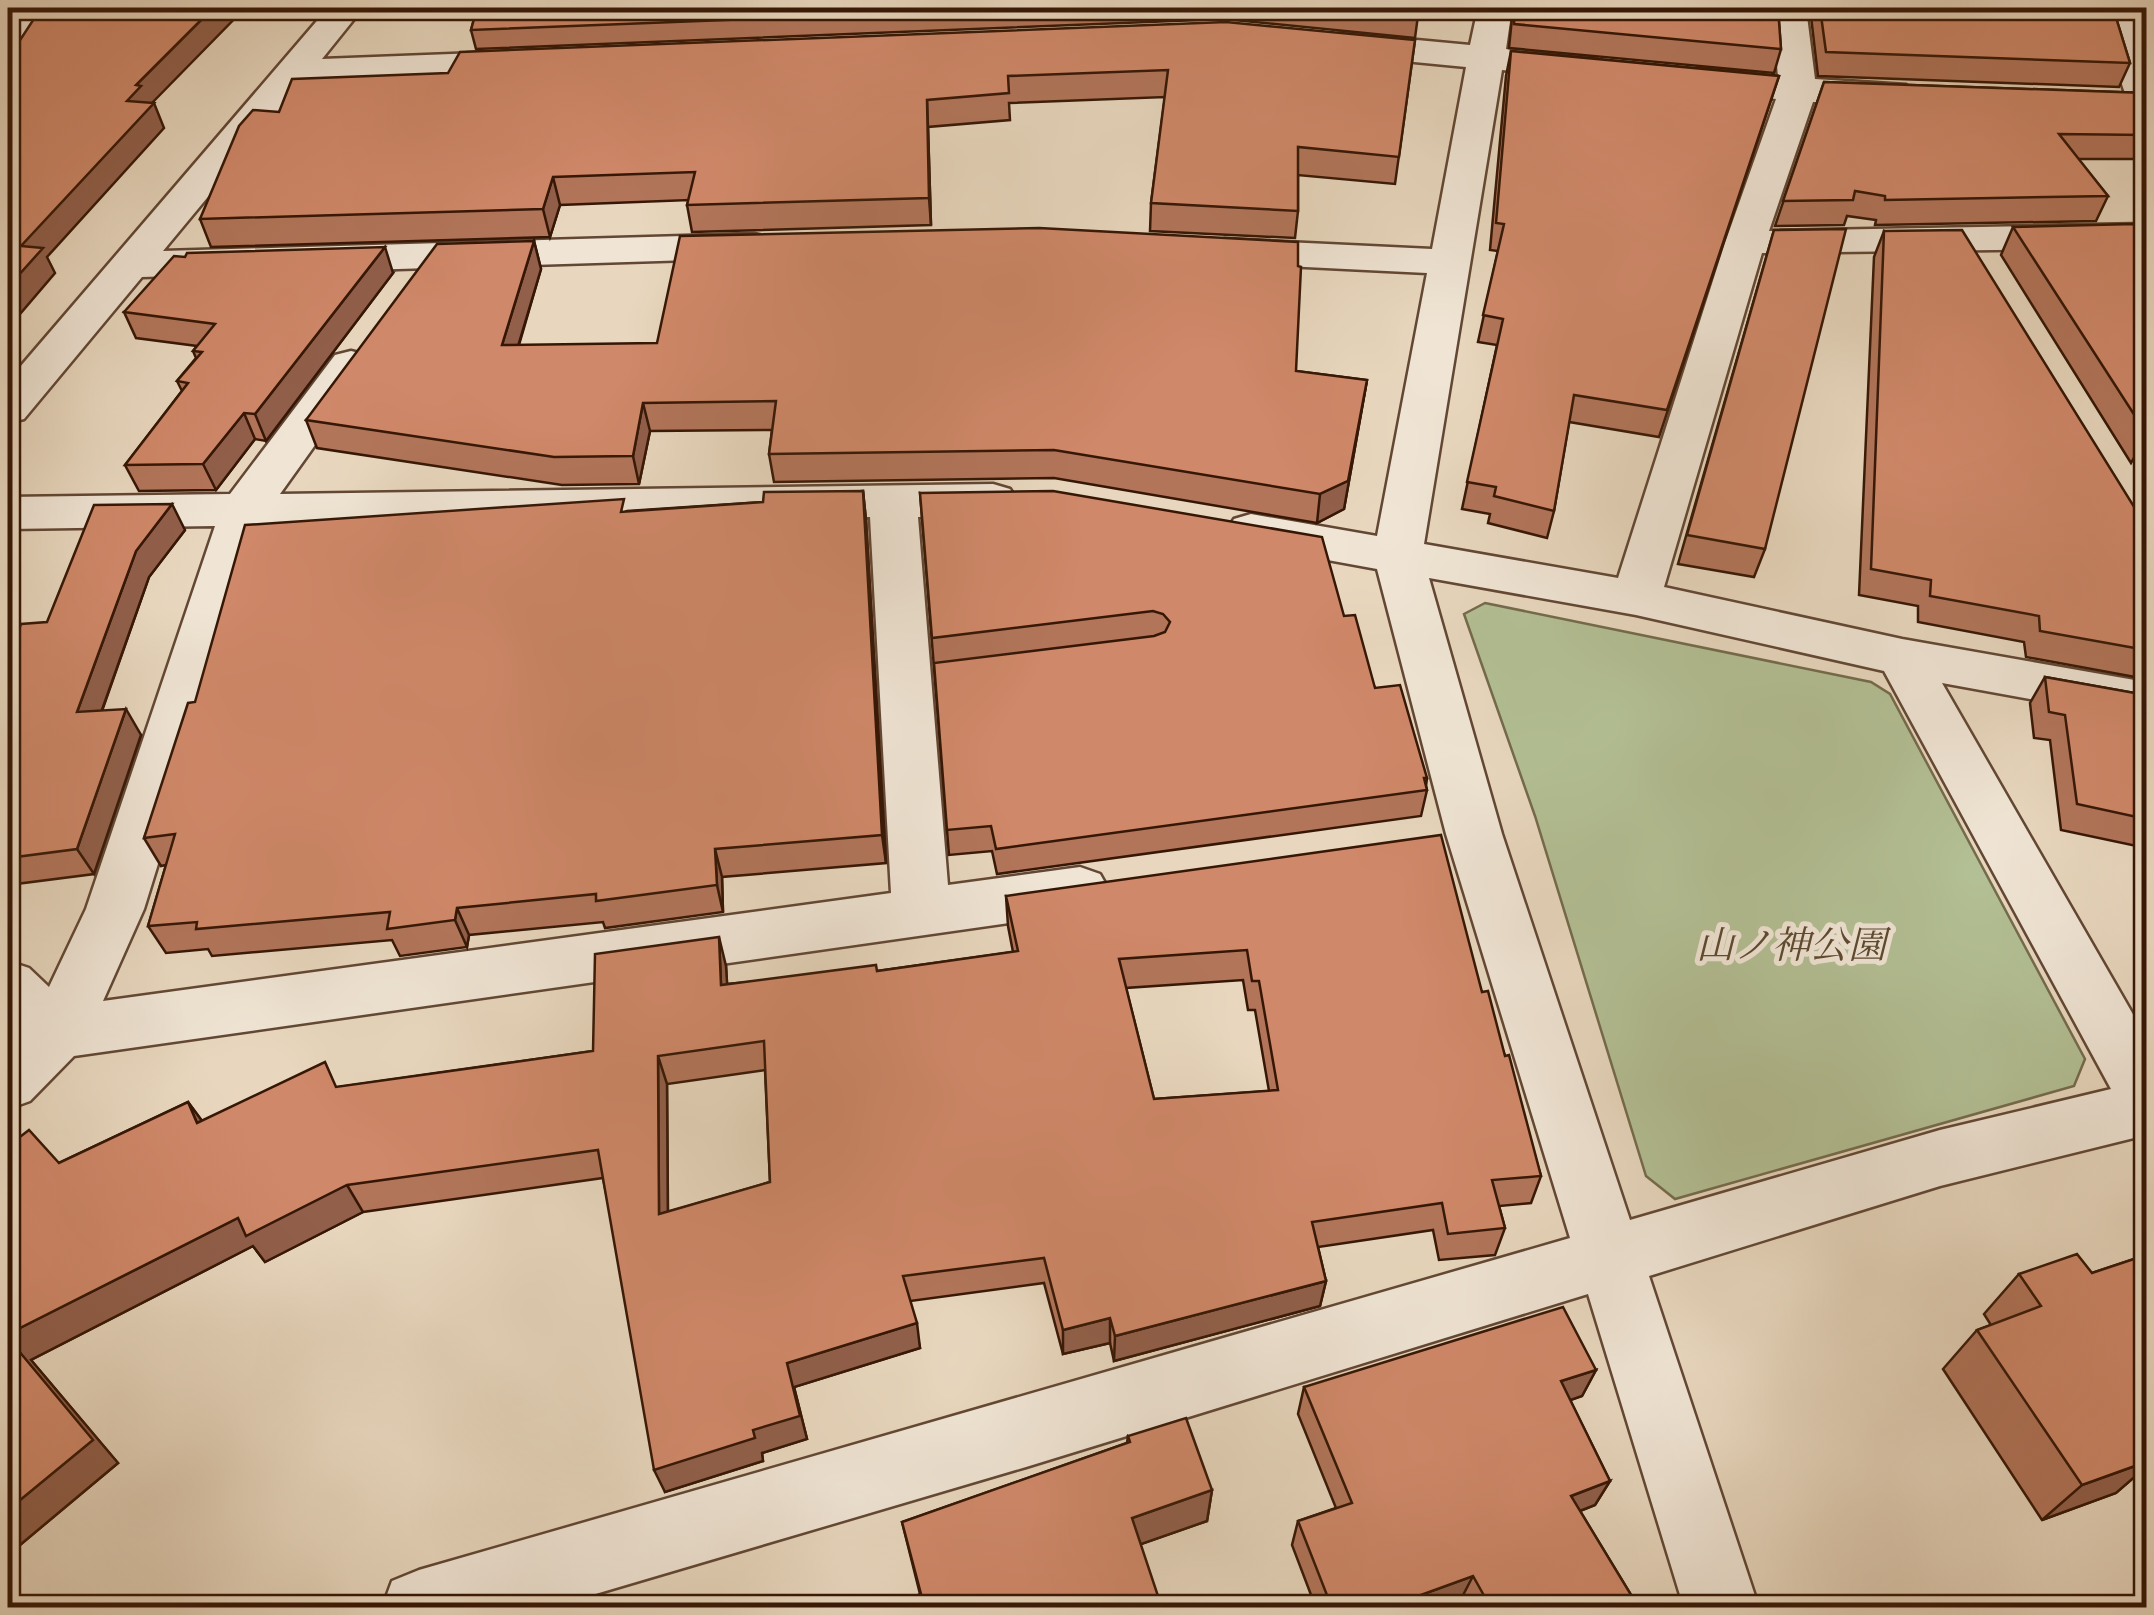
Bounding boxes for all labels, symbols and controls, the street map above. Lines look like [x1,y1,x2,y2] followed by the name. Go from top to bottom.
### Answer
[1696,920,1892,972] park label: 山ノ神公園

